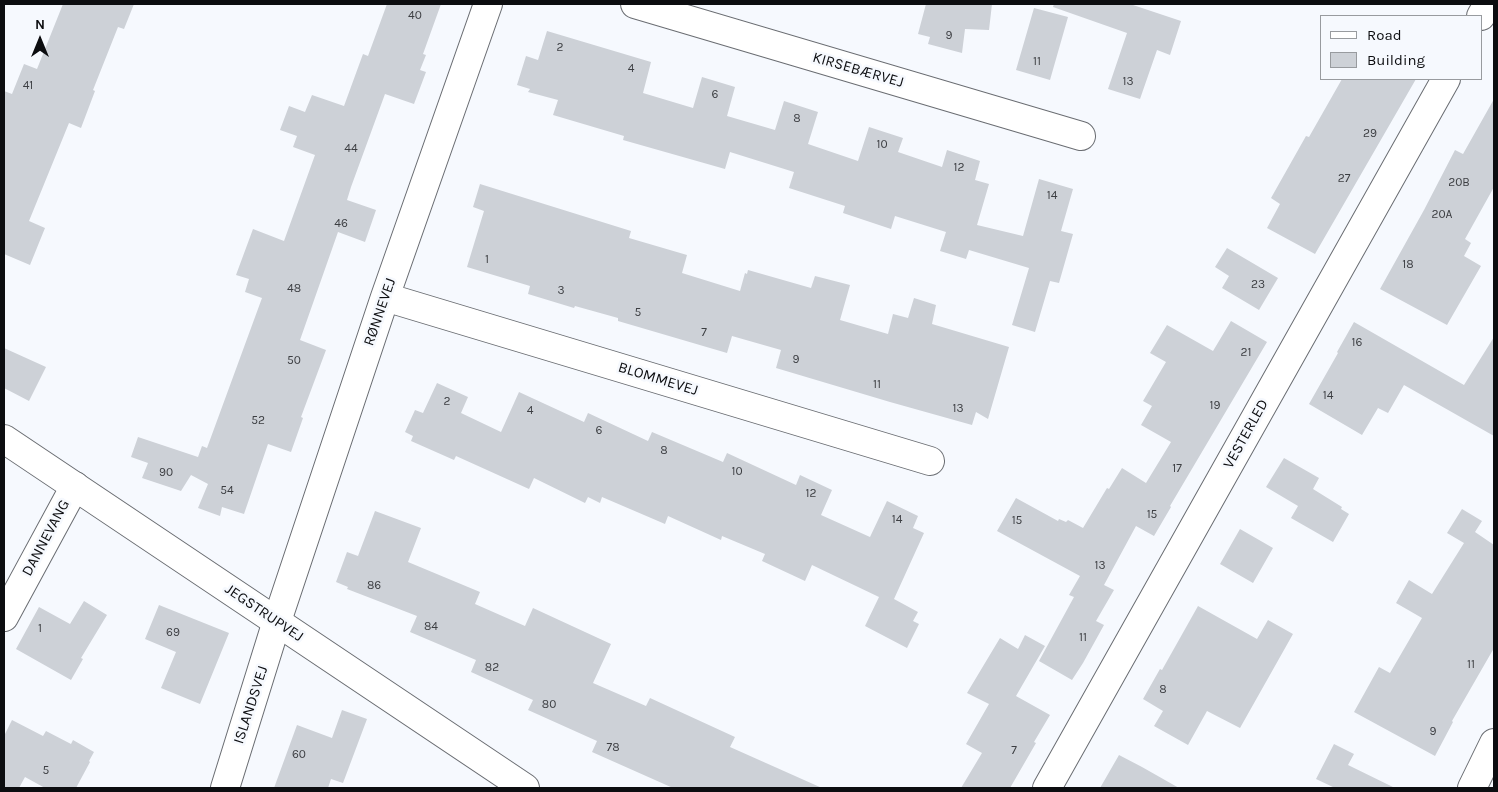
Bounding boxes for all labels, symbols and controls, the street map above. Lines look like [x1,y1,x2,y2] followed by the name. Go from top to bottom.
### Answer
[408,9,422,23] house number: 40
[15,15,65,65] north arrow
[1320,15,1483,80] legend
[35,16,45,33] text: N
[1367,26,1402,44] text: Road
[946,29,952,43] house number: 9
[557,41,563,55] house number: 2
[810,48,906,92] street label: KIRSEBÆRVEJ
[1367,51,1425,69] text: Building
[1033,55,1041,69] house number: 11
[628,62,634,76] house number: 4
[1122,75,1134,89] house number: 13
[23,79,33,93] house number: 41
[712,88,718,102] house number: 6
[793,112,801,126] house number: 8
[1363,127,1377,141] house number: 29
[876,138,888,152] house number: 10
[344,142,358,156] house number: 44
[954,161,964,175] house number: 12
[1338,172,1350,186] house number: 27
[1448,176,1470,190] house number: 20B
[1047,189,1057,203] house number: 14
[1432,208,1452,222] house number: 20A
[334,217,348,231] house number: 46
[485,253,489,267] house number: 1
[1402,258,1414,272] house number: 18
[360,276,400,348] street label: RØNNEVEJ
[1251,278,1265,292] house number: 23
[287,282,301,296] house number: 48
[557,284,565,298] house number: 3
[635,306,641,320] house number: 5
[701,326,707,340] house number: 7
[1352,336,1362,350] house number: 16
[1241,346,1251,360] house number: 21
[793,353,799,367] house number: 9
[287,354,301,368] house number: 50
[616,358,700,400] street label: BLOMMEVEJ
[873,378,881,392] house number: 11
[1323,389,1333,403] house number: 14
[444,395,450,409] house number: 2
[1220,396,1272,472] street label: VESTERLED
[1210,399,1220,413] house number: 19
[952,402,964,416] house number: 13
[527,404,533,418] house number: 4
[251,414,265,428] house number: 52
[596,424,602,438] house number: 6
[660,444,668,458] house number: 8
[1172,462,1182,476] house number: 17
[731,465,743,479] house number: 10
[159,466,173,480] house number: 90
[220,484,234,498] house number: 54
[806,487,816,501] house number: 12
[18,497,74,579] street label: DANNEVANG
[1147,508,1157,522] house number: 15
[892,513,902,527] house number: 14
[1012,514,1022,528] house number: 15
[1094,559,1106,573] house number: 13
[367,579,381,593] house number: 86
[221,580,307,646] street label: JEGSTRUPVEJ
[424,620,438,634] house number: 84
[38,622,42,636] house number: 1
[166,626,180,640] house number: 69
[1079,631,1087,645] house number: 11
[1467,658,1475,672] house number: 11
[485,661,499,675] house number: 82
[230,664,272,746] street label: ISLANDSVEJ
[1159,683,1167,697] house number: 8
[542,698,556,712] house number: 80
[1430,725,1436,739] house number: 9
[606,741,620,755] house number: 78
[1011,744,1017,758] house number: 7
[292,748,306,762] house number: 60
[43,764,49,778] house number: 5

